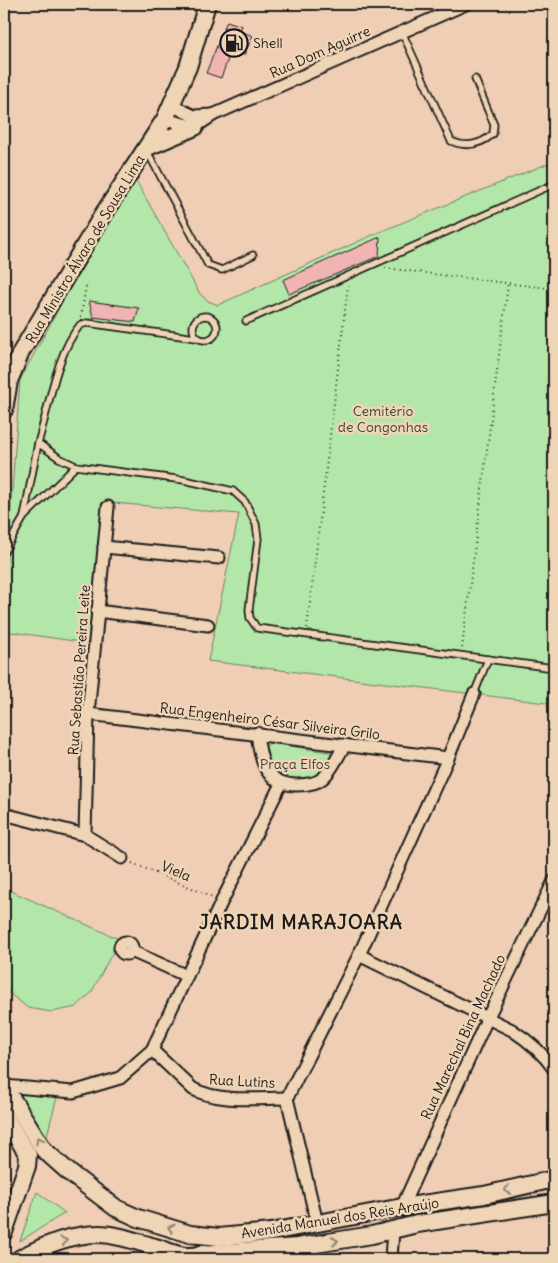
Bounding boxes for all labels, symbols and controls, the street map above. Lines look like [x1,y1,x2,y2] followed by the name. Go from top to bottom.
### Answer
[267,22,373,82] street label: Rua Dom Aguirre
[219,28,249,58] fuel station icon: Shell
[253,34,283,52] place label: Shell
[21,151,149,347] street label: Rua Ministro Álvaro de Sousa Lima
[338,402,428,436] park label: Cemitério de Congonhas
[64,584,94,756] street label: Rua Sebastião Pereira Leite
[159,699,381,743] street label: Rua Engenheiro César Silveira Grilo
[260,755,330,773] park label: Praça Elfos
[158,857,194,885] street label: Viela
[199,910,403,934] district label: JARDIM MARAJOARA
[417,951,509,1122] street label: Rua Marechal Bina Machado
[208,1070,276,1092] street label: Rua Lutins
[35,1136,45,1145] one-way arrow
[502,1184,511,1195] one-way arrow
[240,1193,440,1243] street label: Avenida Manuel dos Reis Araújo
[167,1224,176,1234] one-way arrow
[59,1236,68,1247] one-way arrow
[330,1236,339,1246] one-way arrow

